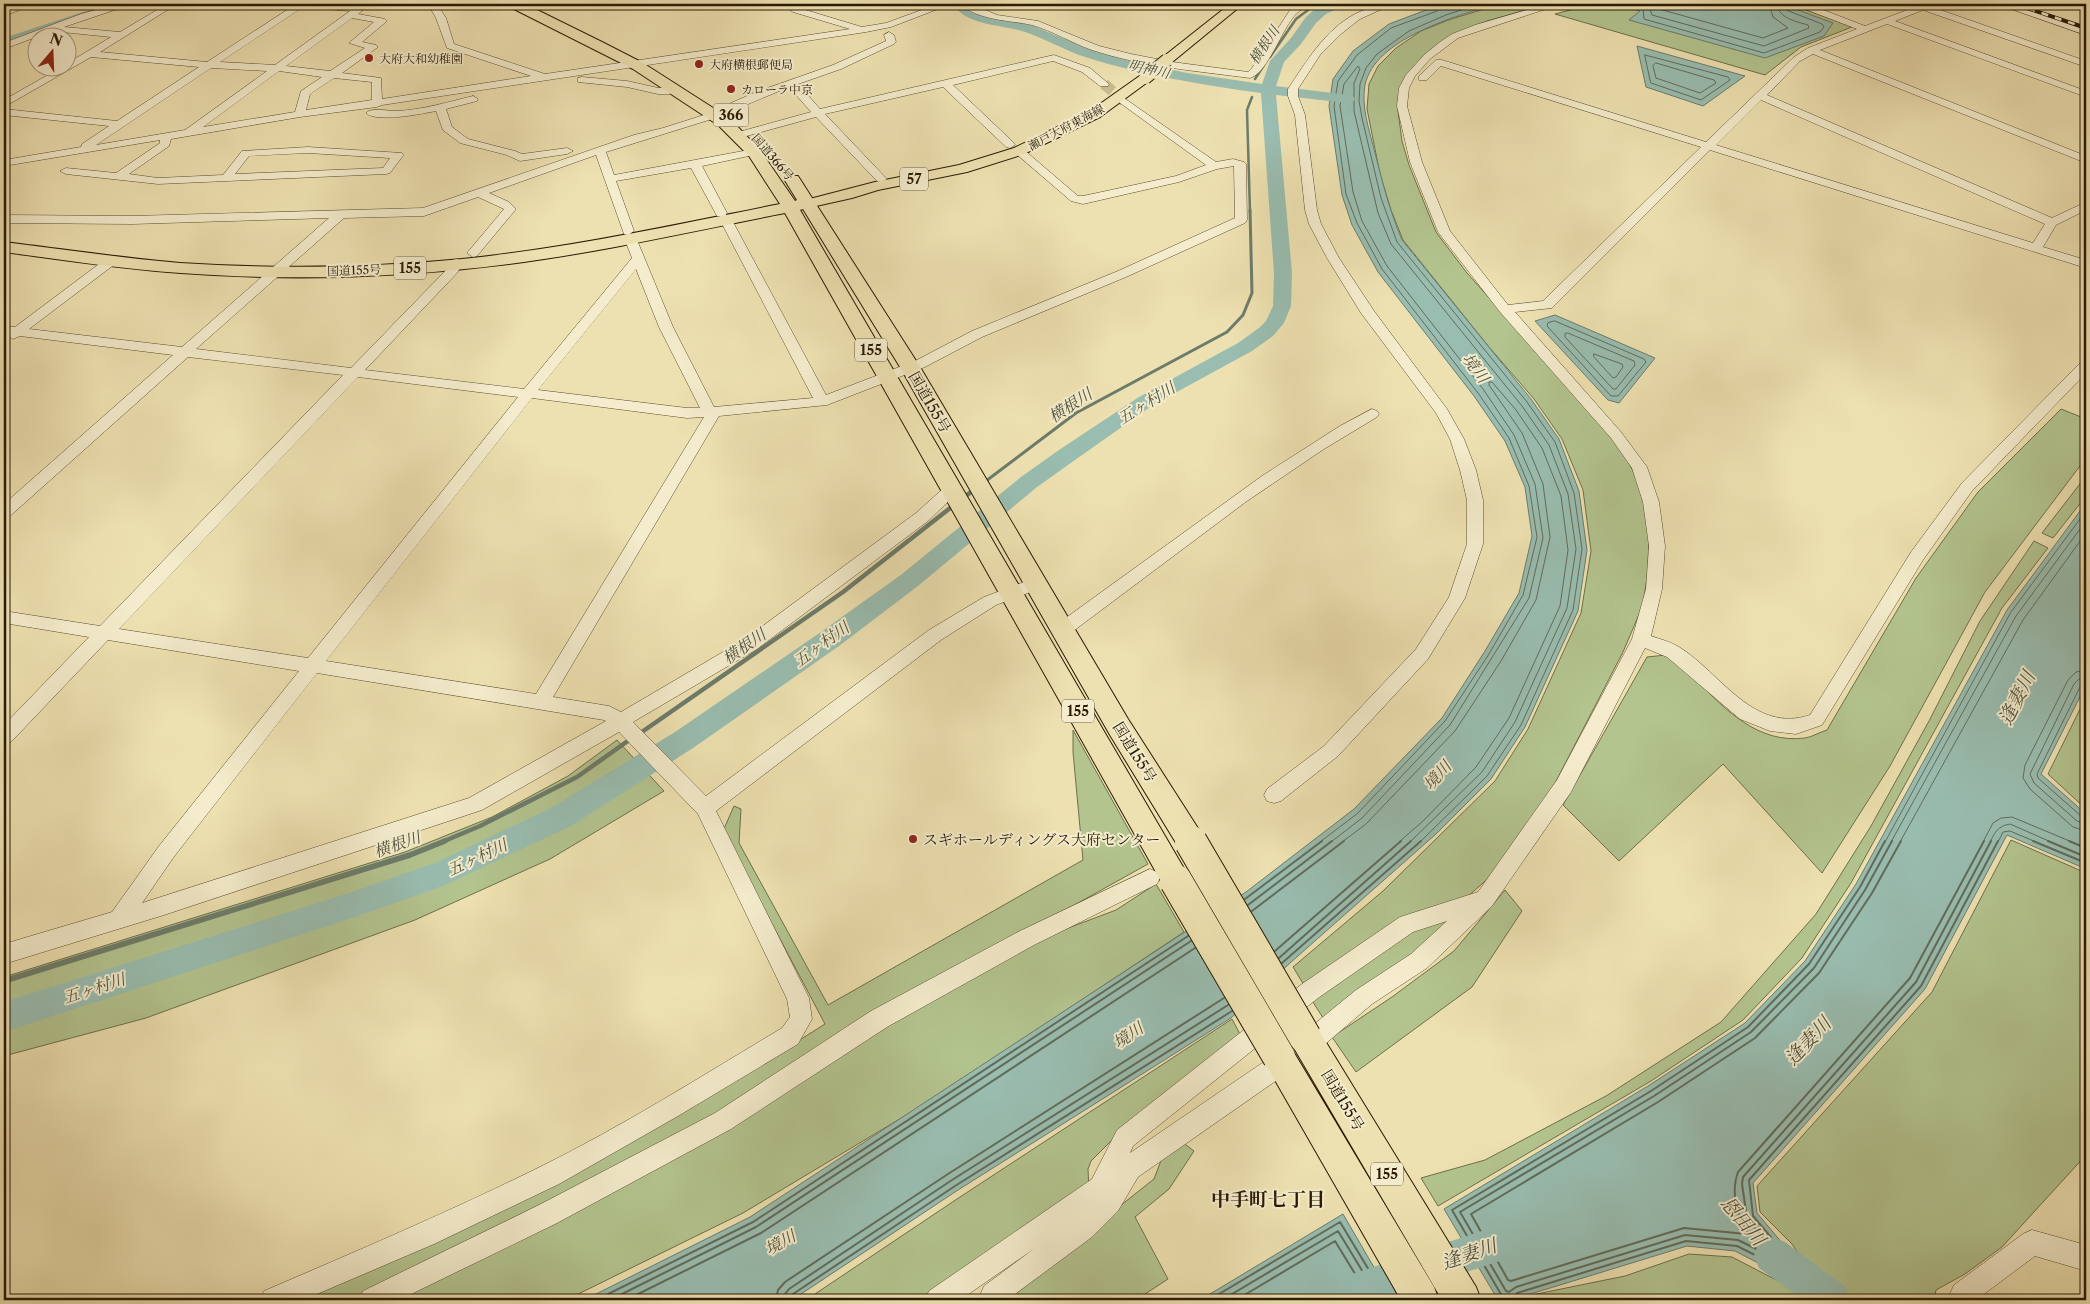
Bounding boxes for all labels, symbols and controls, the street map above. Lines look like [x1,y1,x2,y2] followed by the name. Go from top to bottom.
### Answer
[1245,21,1284,67] water label: 横根川
[28,28,78,78] north arrow
[48,29,65,50] text: N
[379,51,463,66] place label: 大府大和幼稚園
[363,52,375,64] marker: 大府大和幼稚園
[1127,56,1173,83] water label: 明神川
[709,57,793,72] place label: 大府横根郵便局
[693,58,705,70] marker: 大府横根郵便局
[741,82,813,97] place label: カローラ中京
[725,83,737,95] marker: カローラ中京
[1025,101,1107,153] street label: 瀬戸大府東海線
[714,104,748,126] road number: 366
[749,131,797,183] street label: 国道366号
[900,168,928,190] road number: 57
[394,256,426,280] road number: 155
[327,262,381,278] street label: 国道155号
[855,338,887,362] road number: 155
[1458,349,1495,388] water label: 境川
[905,368,955,436] street label: 国道155号
[1114,377,1180,428] water label: 五ヶ村川
[1044,382,1097,426] water label: 横根川
[789,616,854,671] water label: 五ヶ村川
[719,623,771,668] water label: 横根川
[1994,666,2041,729] water label: 逢妻川
[1062,699,1094,722] road number: 155
[1109,718,1161,786] street label: 国道155号
[1419,755,1456,794] water label: 境川
[371,826,425,861] water label: 横根川
[923,830,1160,849] place label: スギホールディングス大府センター
[907,833,919,845] marker: スギホールディングス大府センター
[444,834,512,880] water label: 五ヶ村川
[60,968,129,1007] water label: 五ヶ村川
[1780,1011,1837,1070] water label: 逢妻川
[1109,1017,1149,1052] water label: 境川
[1317,1066,1369,1134] street label: 国道155号
[1371,1162,1403,1186] road number: 155
[1211,1188,1325,1211] district label: 中手町七丁目
[1716,1192,1771,1252] water label: 恩田川
[761,1225,801,1259] water label: 境川
[1438,1233,1502,1274] water label: 逢妻川

